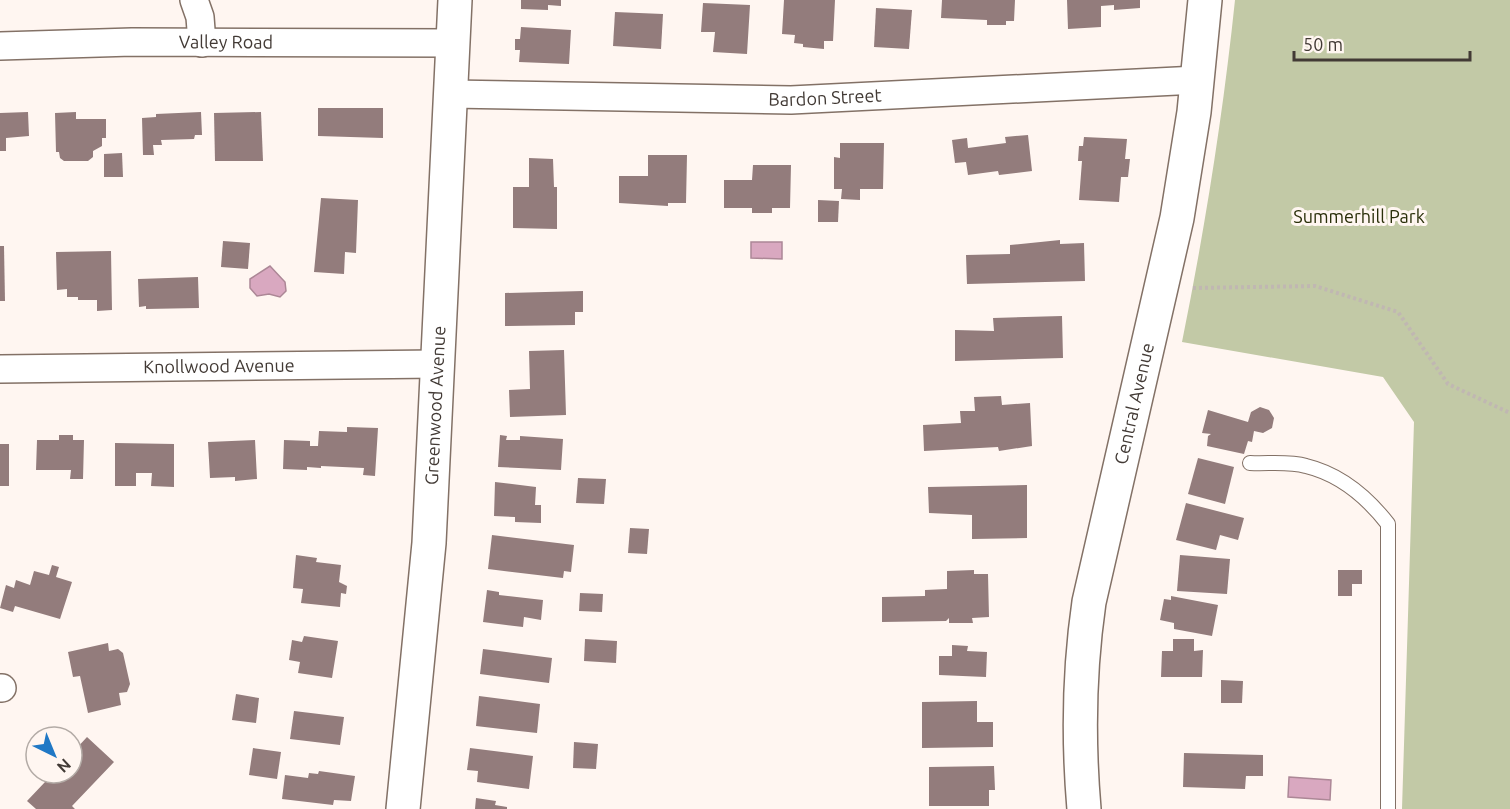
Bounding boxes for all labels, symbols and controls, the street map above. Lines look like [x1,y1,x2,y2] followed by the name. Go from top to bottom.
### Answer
[1294,24,1470,62] scale bar
[179,31,273,51] street label: Valley Road
[1303,34,1343,54] text: 50 m
[768,85,882,109] street label: Bardon Street
[1293,206,1425,226] park label: Summerhill Park
[421,325,448,485] street label: Greenwood Avenue
[1110,341,1157,466] street label: Central Avenue
[143,355,295,376] street label: Knollwood Avenue
[24,725,84,785] north arrow
[54,755,75,777] text: N

